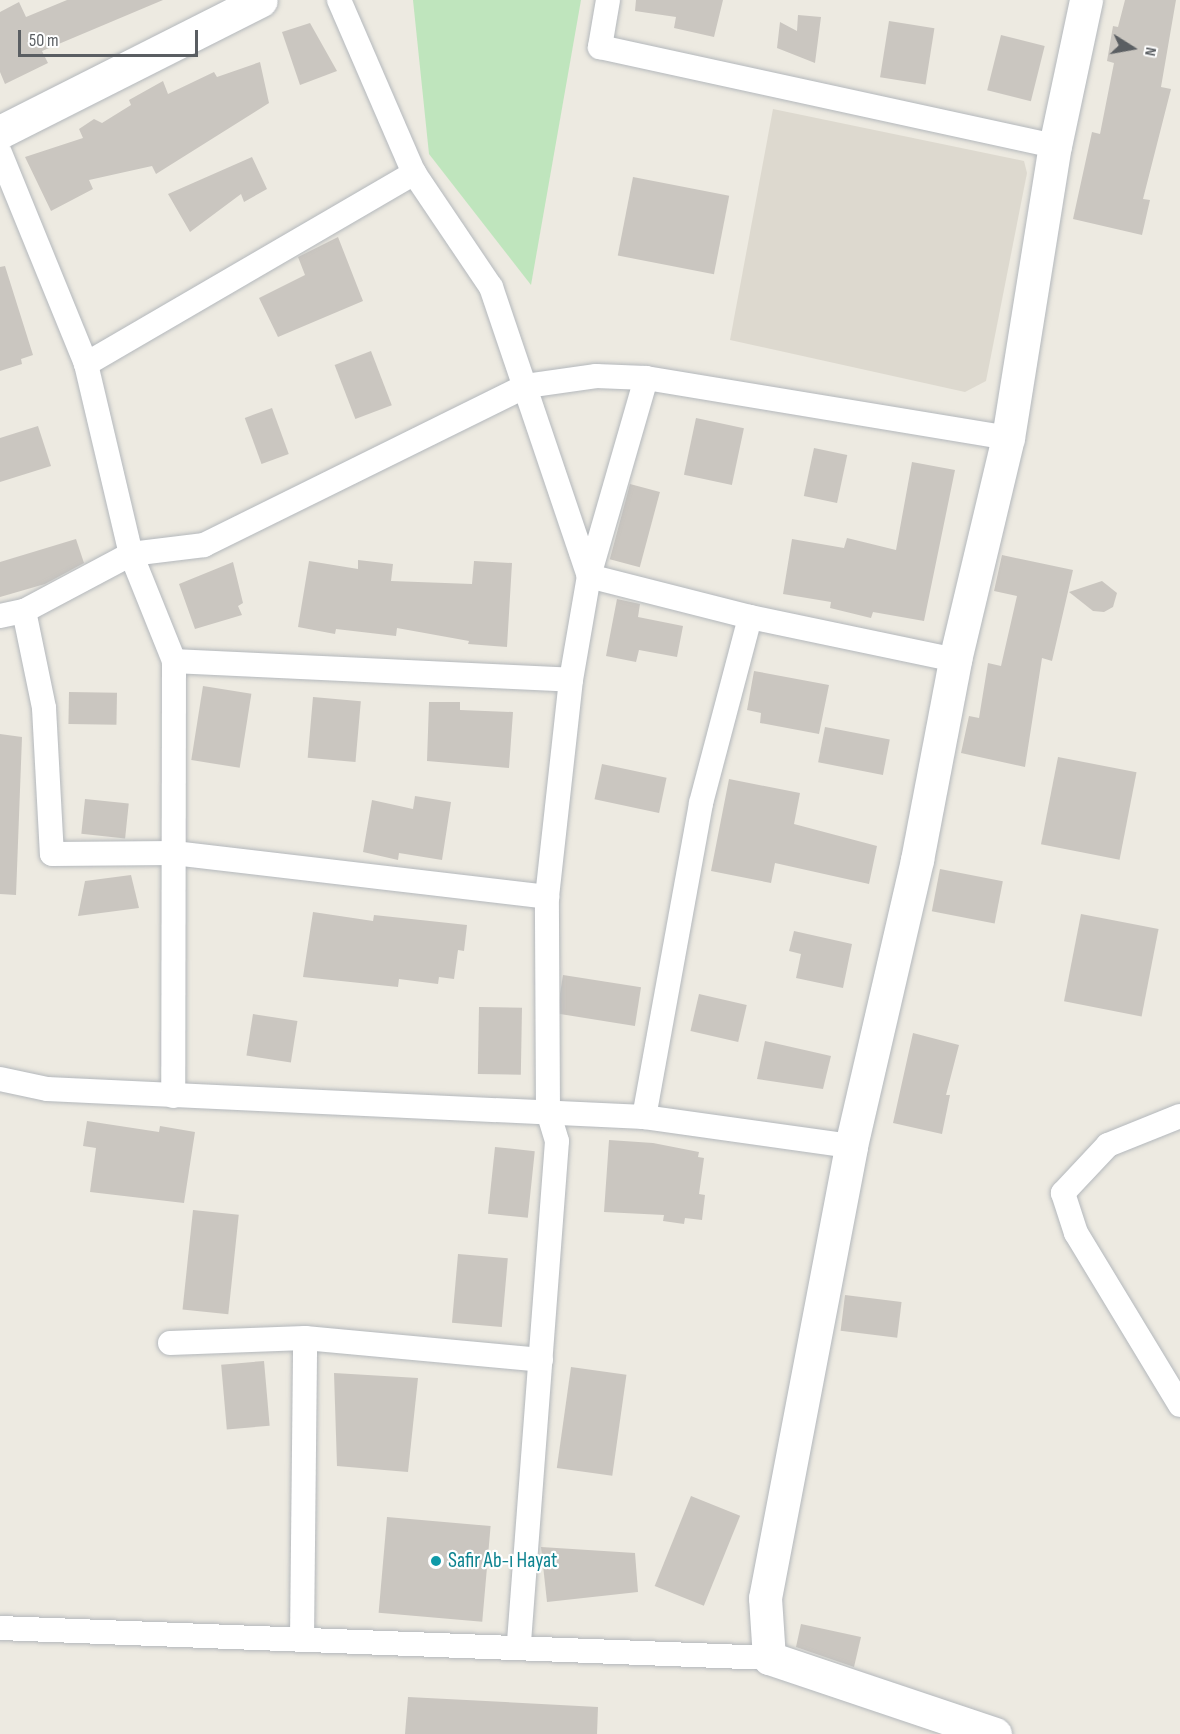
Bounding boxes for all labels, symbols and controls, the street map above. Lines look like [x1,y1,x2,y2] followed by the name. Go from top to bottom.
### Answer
[21,18,201,56] scale bar
[1102,18,1162,78] north arrow
[29,30,59,51] text: 50 m
[1140,46,1160,58] text: N
[448,1548,557,1574] place label: Safir Ab-ı Hayat
[429,1554,443,1568] marker: Safir Ab-ı Hayat

